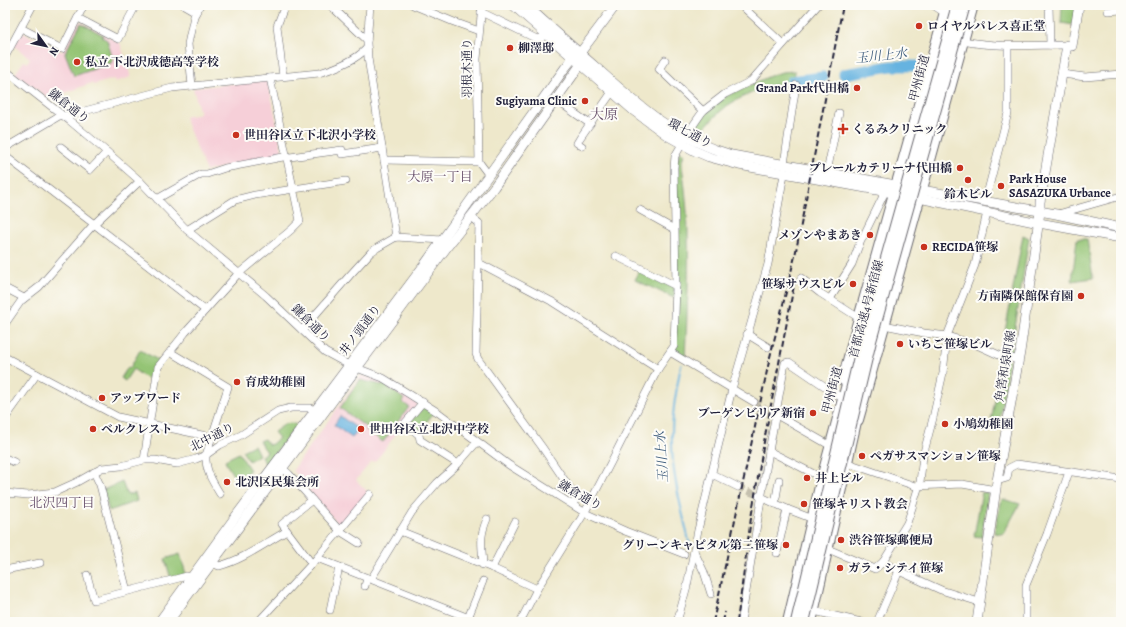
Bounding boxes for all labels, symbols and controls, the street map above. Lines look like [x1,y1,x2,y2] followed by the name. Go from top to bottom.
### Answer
[927,18,1045,34] place label: ロイヤルパレス喜正堂
[914,21,924,31] marker: ロイヤルパレス喜正堂
[26,26,66,66] north arrow
[459,38,475,98] street label: 羽根木通り
[518,40,554,56] place label: 柳澤邸
[505,43,515,53] marker: 柳澤邸
[45,44,62,59] text: N
[854,44,910,67] water label: 玉川上水
[905,53,933,103] street label: 甲州街道
[85,54,219,70] place label: 私立 下北沢成徳高等学校
[72,57,82,67] marker: 私立 下北沢成徳高等学校
[756,80,849,96] place label: Grand Park代田橋
[852,83,862,93] marker: Grand Park代田橋
[45,85,93,127] street label: 鎌倉通り
[496,93,577,109] place label: Sugiyama Clinic
[580,96,590,106] marker: Sugiyama Clinic
[590,105,618,124] district label: 大原
[665,115,715,151] street label: 環七通り
[852,121,947,137] place label: くるみクリニック
[837,123,849,135] marker: くるみクリニック
[244,127,376,143] place label: 世田谷区立下北沢小学校
[231,130,241,140] marker: 世田谷区立下北沢小学校
[809,160,952,176] place label: プレールカテリーナ代田橋
[955,163,965,173] marker: プレールカテリーナ代田橋
[407,168,473,185] district label: 大原一丁目
[1009,171,1111,201] place label: Park House SASAZUKA Urbance
[963,175,973,185] marker: 鈴木ビル
[996,181,1006,191] marker: Park House SASAZUKA Urbance
[944,186,992,202] place label: 鈴木ビル
[778,227,862,243] place label: メゾンやまあき
[865,230,875,240] marker: メゾンやまあき
[932,239,998,255] place label: RECIDA笹塚
[919,242,929,252] marker: RECIDA笹塚
[845,258,887,360] street label: 首都高速4号新宿線
[761,276,845,292] place label: 笹塚サウスビル
[848,279,858,289] marker: 笹塚サウスビル
[977,288,1073,304] place label: 方南隣保館保育園
[1076,291,1086,301] marker: 方南隣保館保育園
[288,301,334,345] street label: 鎌倉通り
[336,301,384,359] street label: 井ノ頭通り
[991,329,1019,403] street label: 角筈和泉町線
[908,336,992,352] place label: いちご笹塚ビル
[895,339,905,349] marker: いちご笹塚ビル
[818,365,846,415] street label: 甲州街道
[245,374,305,390] place label: 育成幼稚園
[232,377,242,387] marker: 育成幼稚園
[110,390,181,406] place label: アップワード
[97,393,107,403] marker: アップワード
[698,405,805,421] place label: ブーゲンビリア新宿
[808,408,818,418] marker: ブーゲンビリア新宿
[953,416,1013,432] place label: 小鳩幼稚園
[187,419,237,455] street label: 北中通り
[940,419,950,429] marker: 小鳩幼稚園
[101,421,172,437] place label: ベルクレスト
[369,421,489,437] place label: 世田谷区立北沢中学校
[88,424,98,434] marker: ベルクレスト
[356,424,366,434] marker: 世田谷区立北沢中学校
[651,428,672,484] water label: 玉川上水
[870,448,1001,464] place label: ペガサスマンション笹塚
[857,451,867,461] marker: ペガサスマンション笹塚
[815,470,863,486] place label: 井上ビル
[802,473,812,483] marker: 井上ビル
[235,474,319,490] place label: 北沢区民集会所
[555,476,605,514] street label: 鎌倉通り
[222,477,232,487] marker: 北沢区民集会所
[29,494,95,511] district label: 北沢四丁目
[812,496,908,512] place label: 笹塚キリスト教会
[799,499,809,509] marker: 笹塚キリスト教会
[849,532,933,548] place label: 渋谷笹塚郵便局
[836,535,846,545] marker: 渋谷笹塚郵便局
[622,537,778,553] place label: グリーンキャピタル第二笹塚
[781,540,791,550] marker: グリーンキャピタル第二笹塚
[848,560,943,576] place label: ガラ・シテイ笹塚
[835,563,845,573] marker: ガラ・シテイ笹塚

